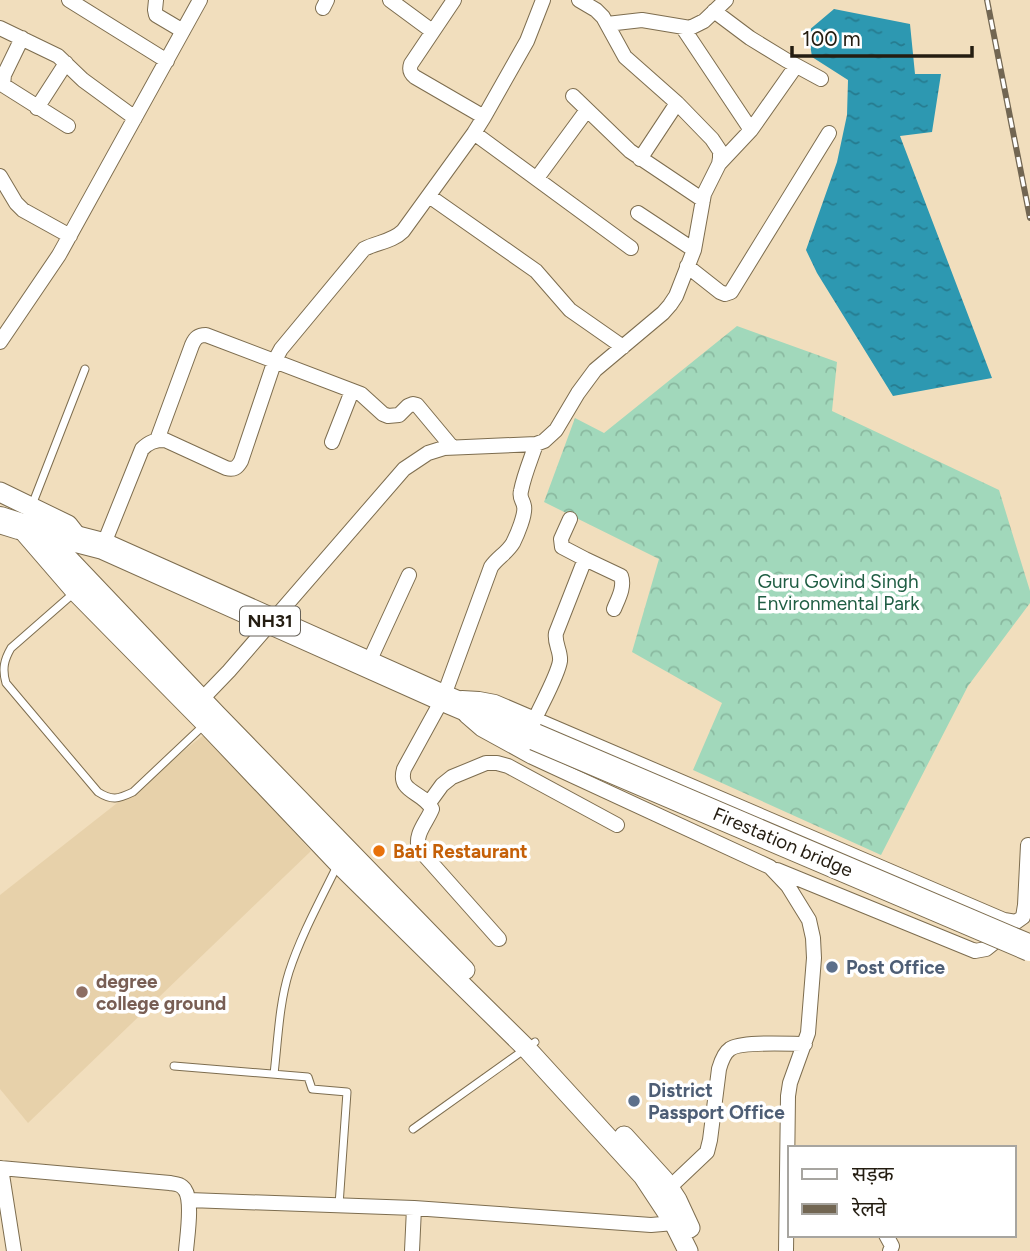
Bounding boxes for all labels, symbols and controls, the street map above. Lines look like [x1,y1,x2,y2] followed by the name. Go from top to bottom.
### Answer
[792,14,972,58] scale bar
[802,26,861,51] text: 100 m
[756,570,920,615] park label: Guru Govind Singh Environmental Park
[240,606,300,636] road number: NH31
[710,802,856,882] street label: Firestation bridge
[393,840,528,863] place label: Bati Restaurant
[371,843,387,859] marker: Bati Restaurant
[846,956,946,979] place label: Post Office
[824,959,840,975] marker: Post Office
[96,970,226,1015] place label: degree college ground
[74,984,90,1000] marker: degree college ground
[648,1079,785,1124] place label: District Passport Office
[626,1093,642,1109] marker: District Passport Office
[788,1146,1016,1237] legend
[852,1161,894,1186] text: सड़क
[851,1196,887,1221] text: रेलवे

